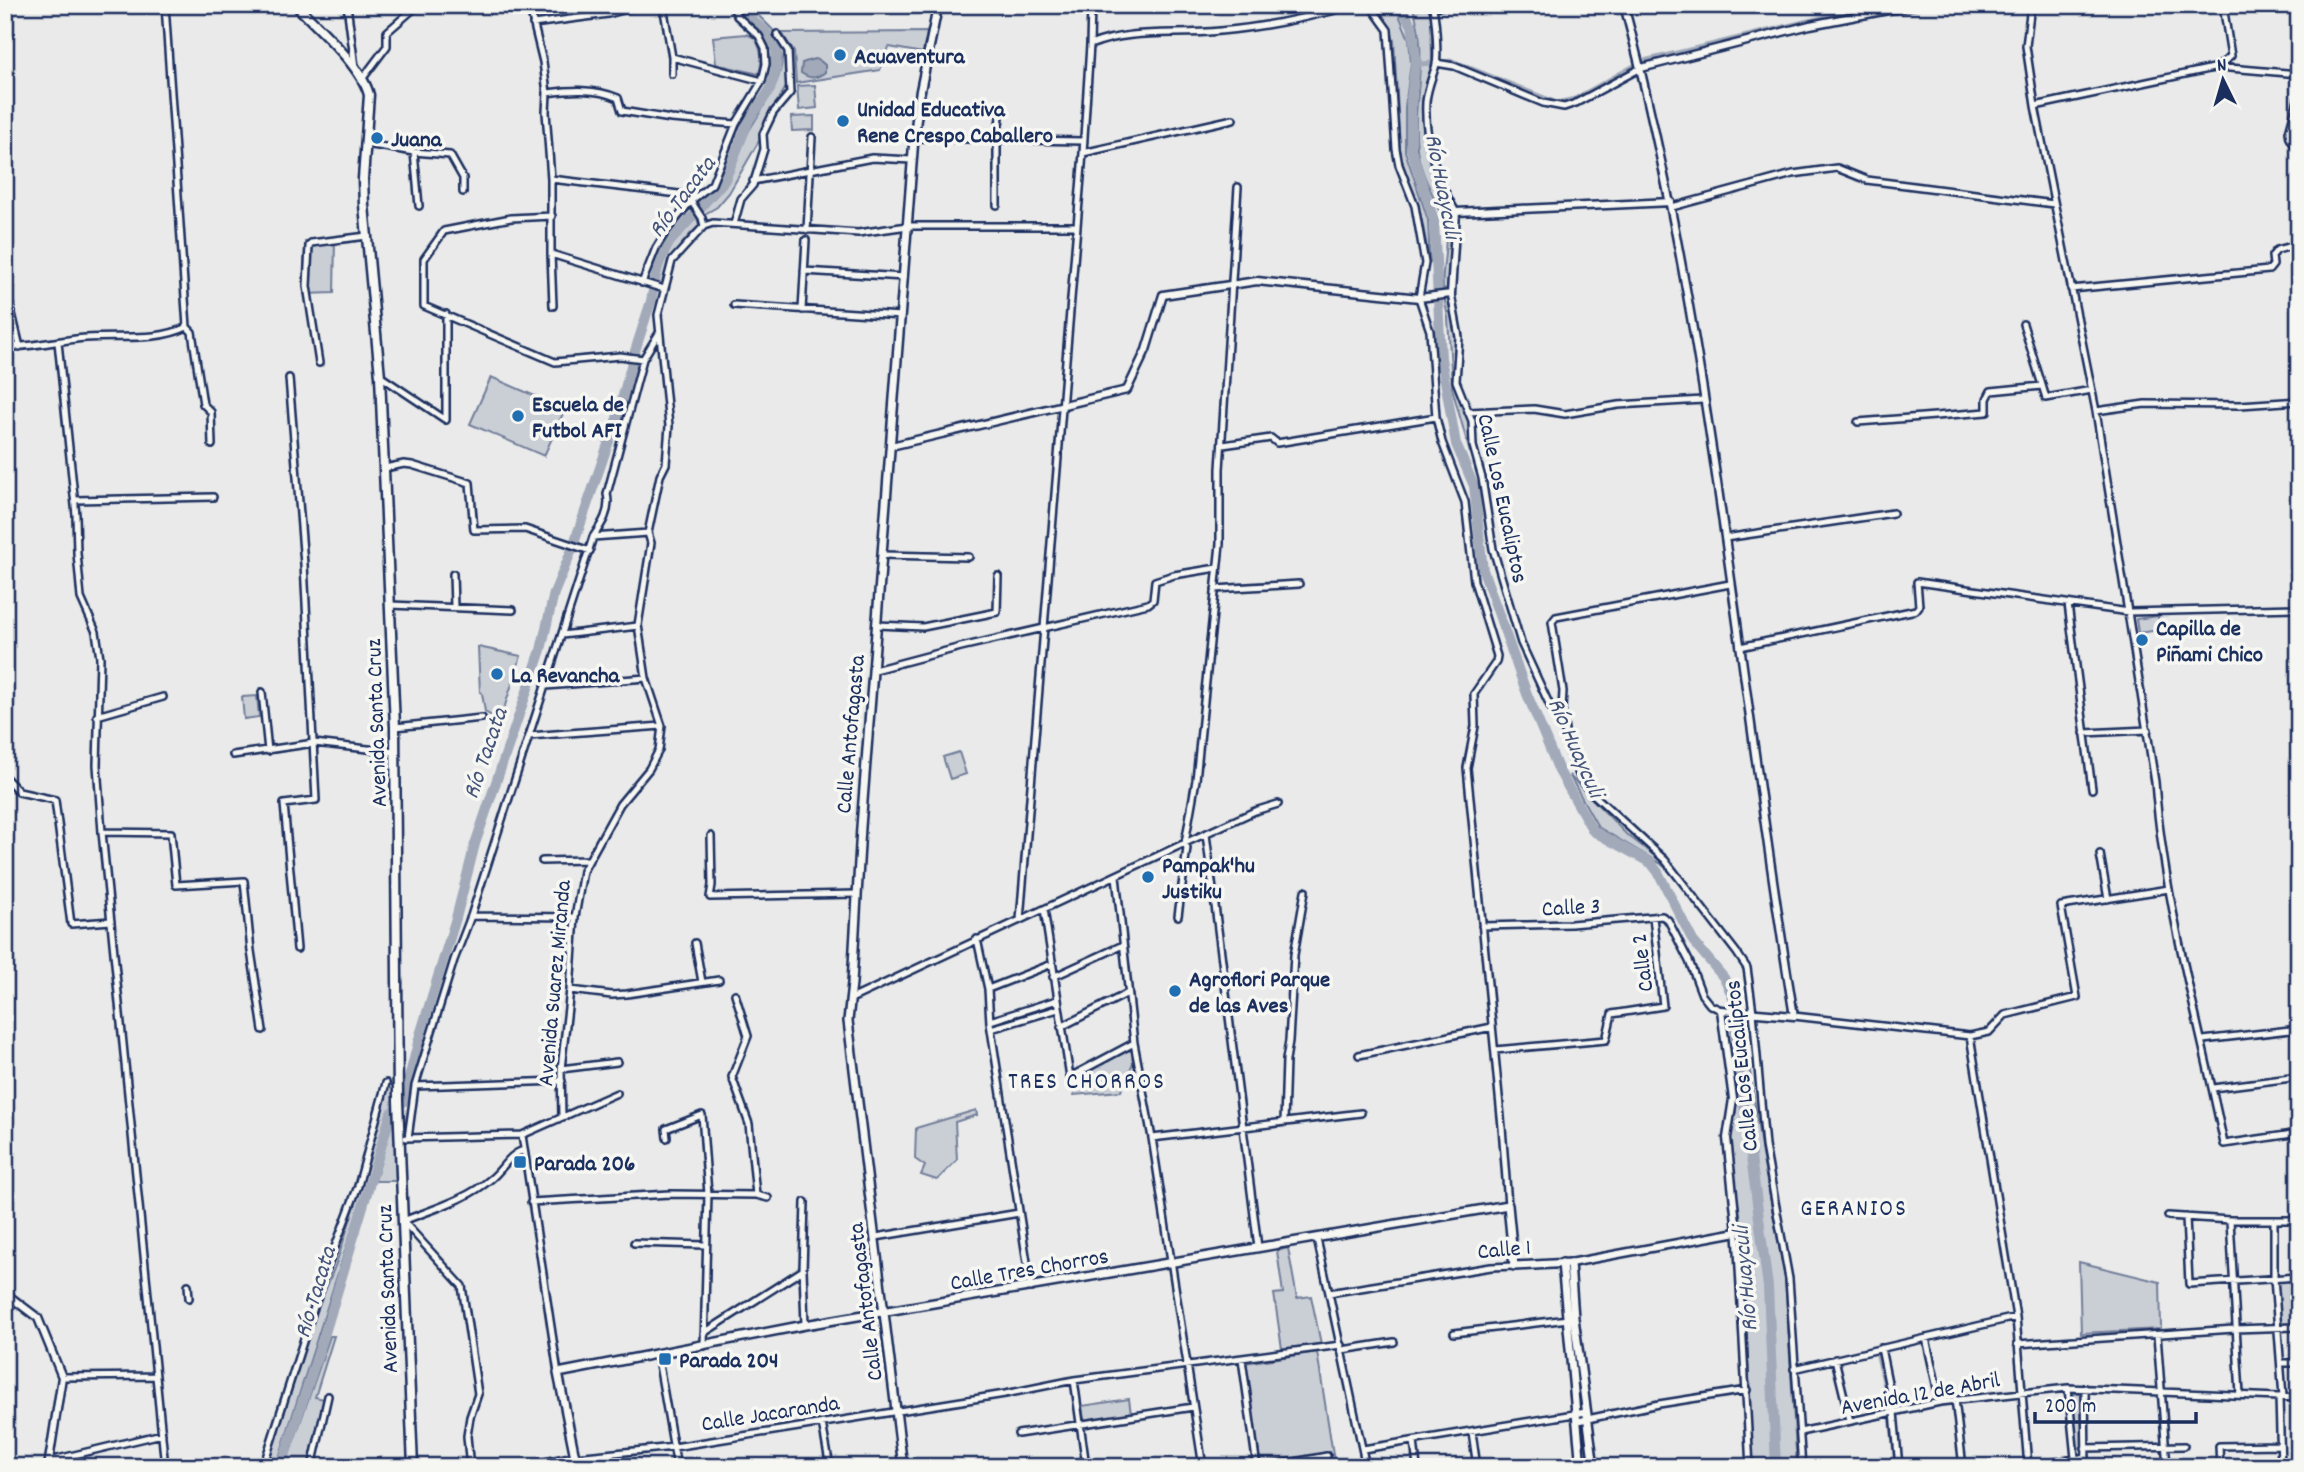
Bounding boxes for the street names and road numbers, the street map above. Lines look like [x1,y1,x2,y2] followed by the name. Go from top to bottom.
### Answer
[1467,411,1535,586] street label: Calle Los Eucaliptos
[359,638,398,808] street label: Avenida Santa Cruz
[829,652,876,815] street label: Calle Antofagasta
[531,878,582,1088] street label: Avenida Suarez Miranda
[1541,891,1601,928] street label: Calle 3
[1625,932,1664,994] street label: Calle 2
[1718,978,1769,1153] street label: Calle Los Eucaliptos
[370,1204,409,1374] street label: Avenida Santa Cruz
[841,1219,894,1383] street label: Calle Antofagasta
[1476,1233,1532,1270] street label: Calle 1
[948,1241,1111,1302] street label: Calle Tres Chorros
[1838,1365,2003,1426] street label: Avenida 12 de Abril
[699,1388,843,1443] street label: Calle Jacaranda

